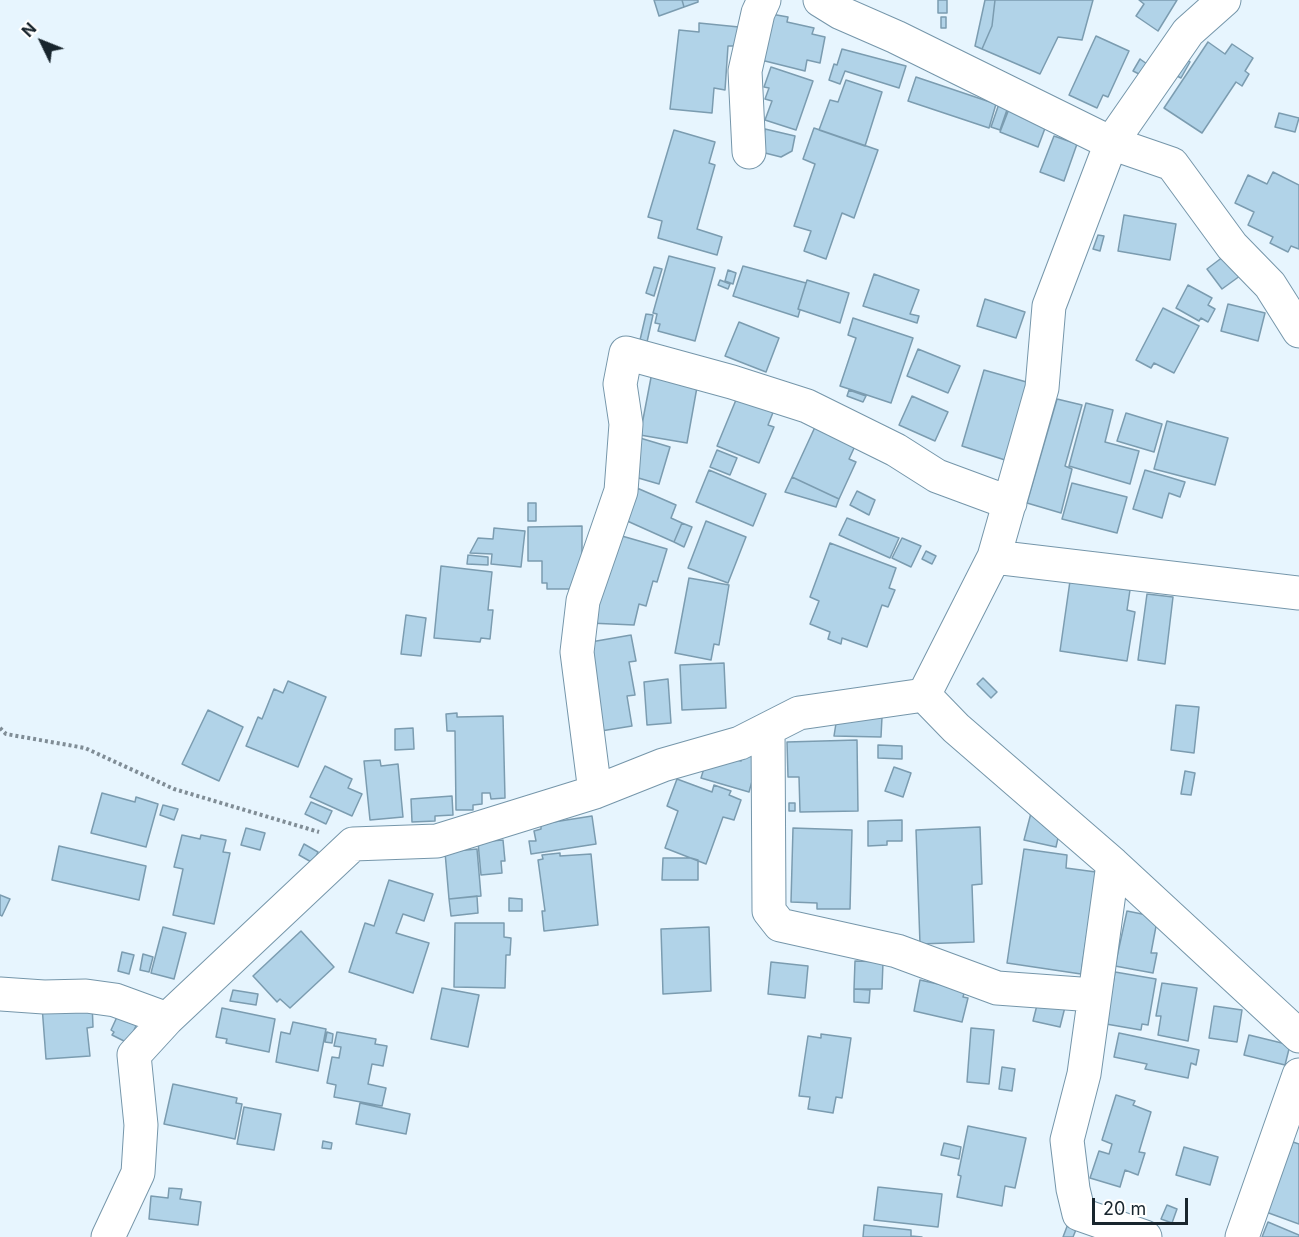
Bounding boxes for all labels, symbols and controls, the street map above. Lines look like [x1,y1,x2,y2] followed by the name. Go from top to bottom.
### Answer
[12,12,72,72] north arrow
[17,18,40,41] text: N
[1095,1186,1191,1224] scale bar
[1103,1198,1146,1219] text: 20 m

